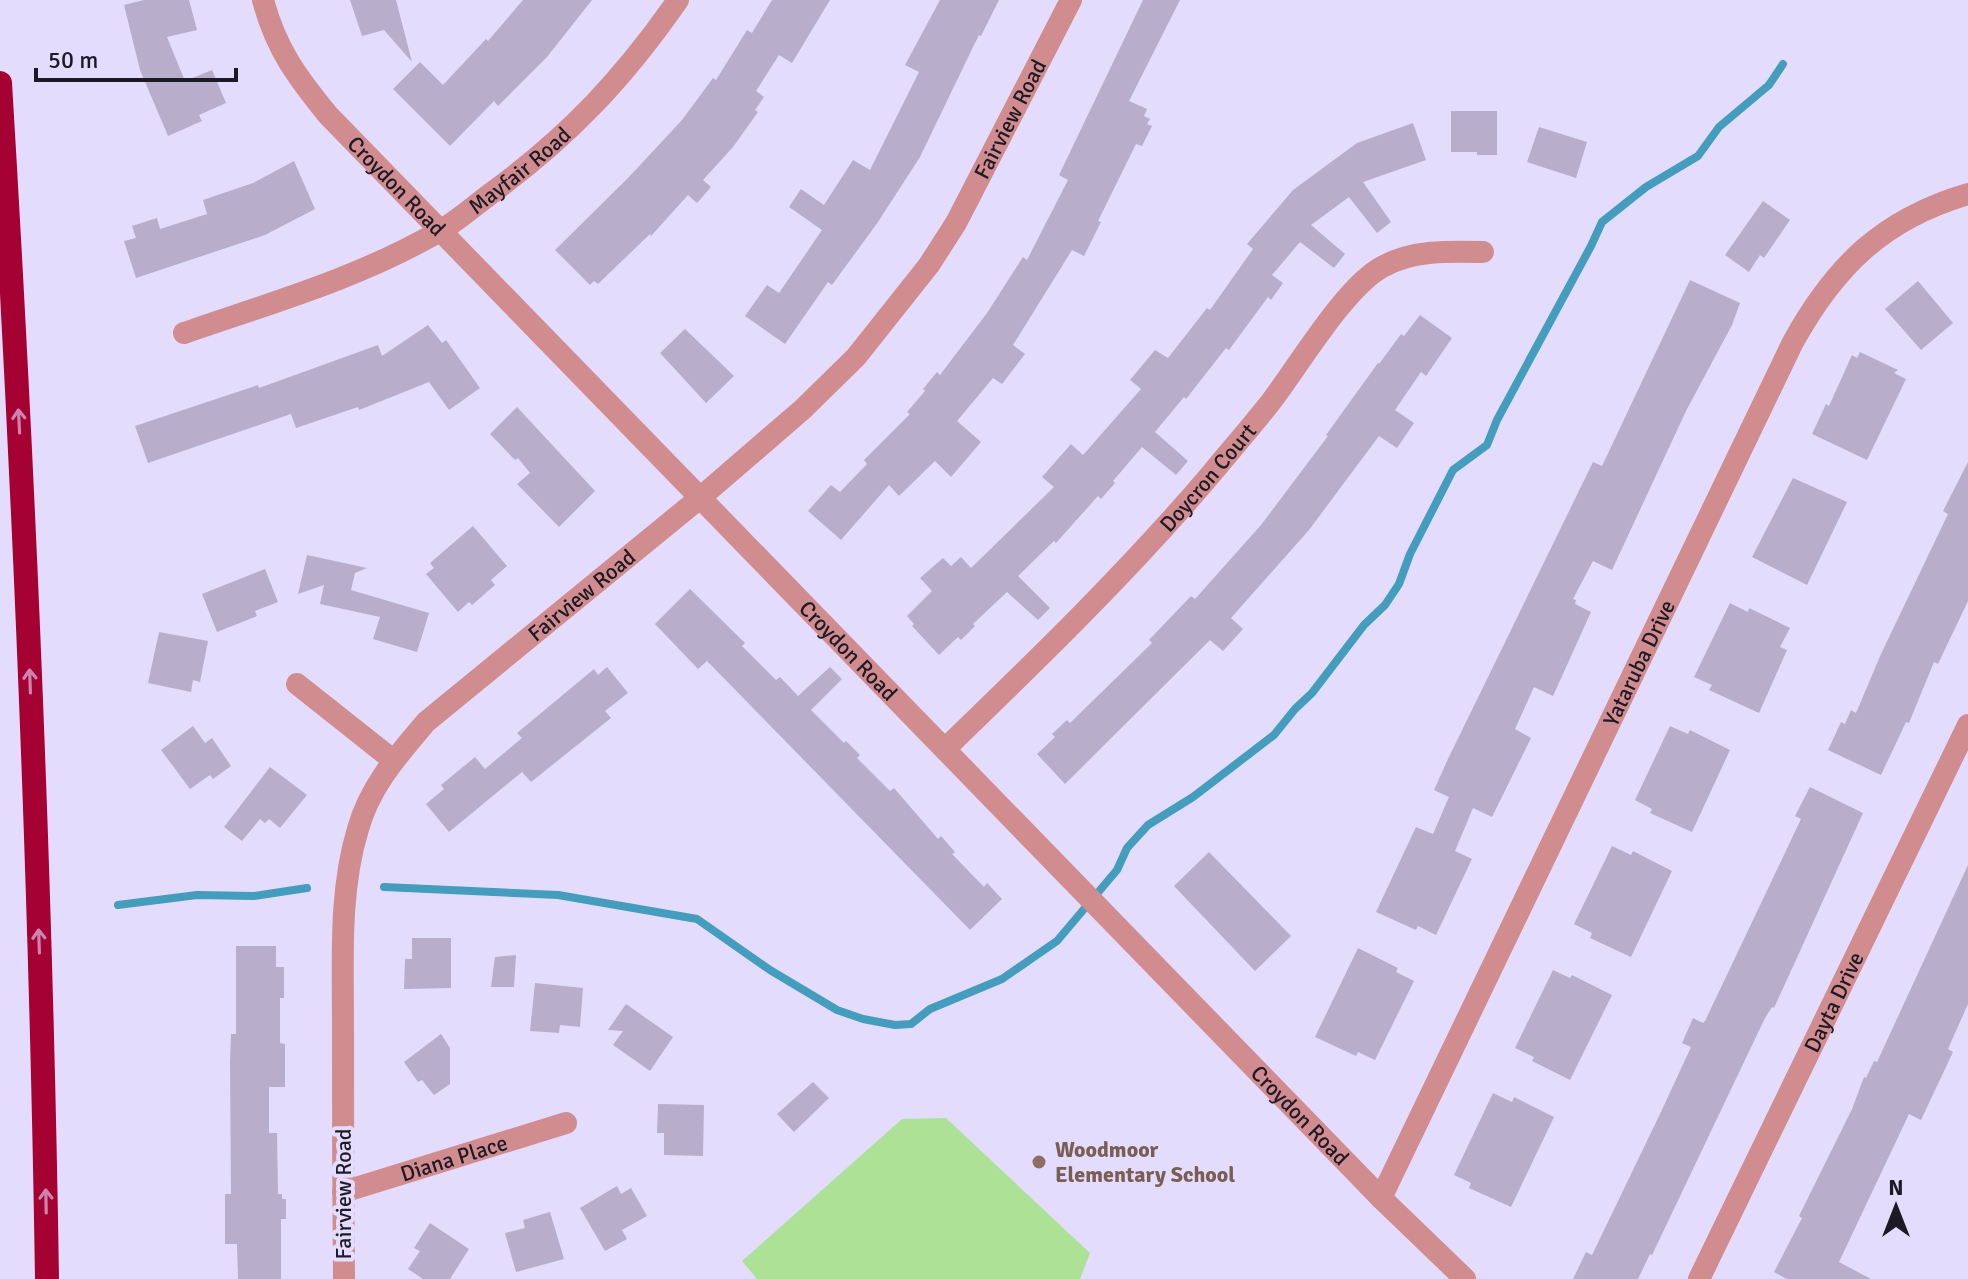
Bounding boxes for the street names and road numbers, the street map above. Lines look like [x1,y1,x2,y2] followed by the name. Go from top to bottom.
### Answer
[968,55,1052,184] street label: Fairview Road
[463,121,577,220] street label: Mayfair Road
[342,130,451,242] street label: Croydon Road
[1154,418,1262,538] street label: Doycron Court
[522,543,641,647] street label: Fairview Road
[793,595,903,706] street label: Croydon Road
[1597,595,1681,730] street label: Yataruba Drive
[1798,947,1870,1057] street label: Dayta Drive
[1245,1060,1355,1171] street label: Croydon Road
[330,1129,357,1259] street label: Fairview Road
[397,1129,511,1187] street label: Diana Place

